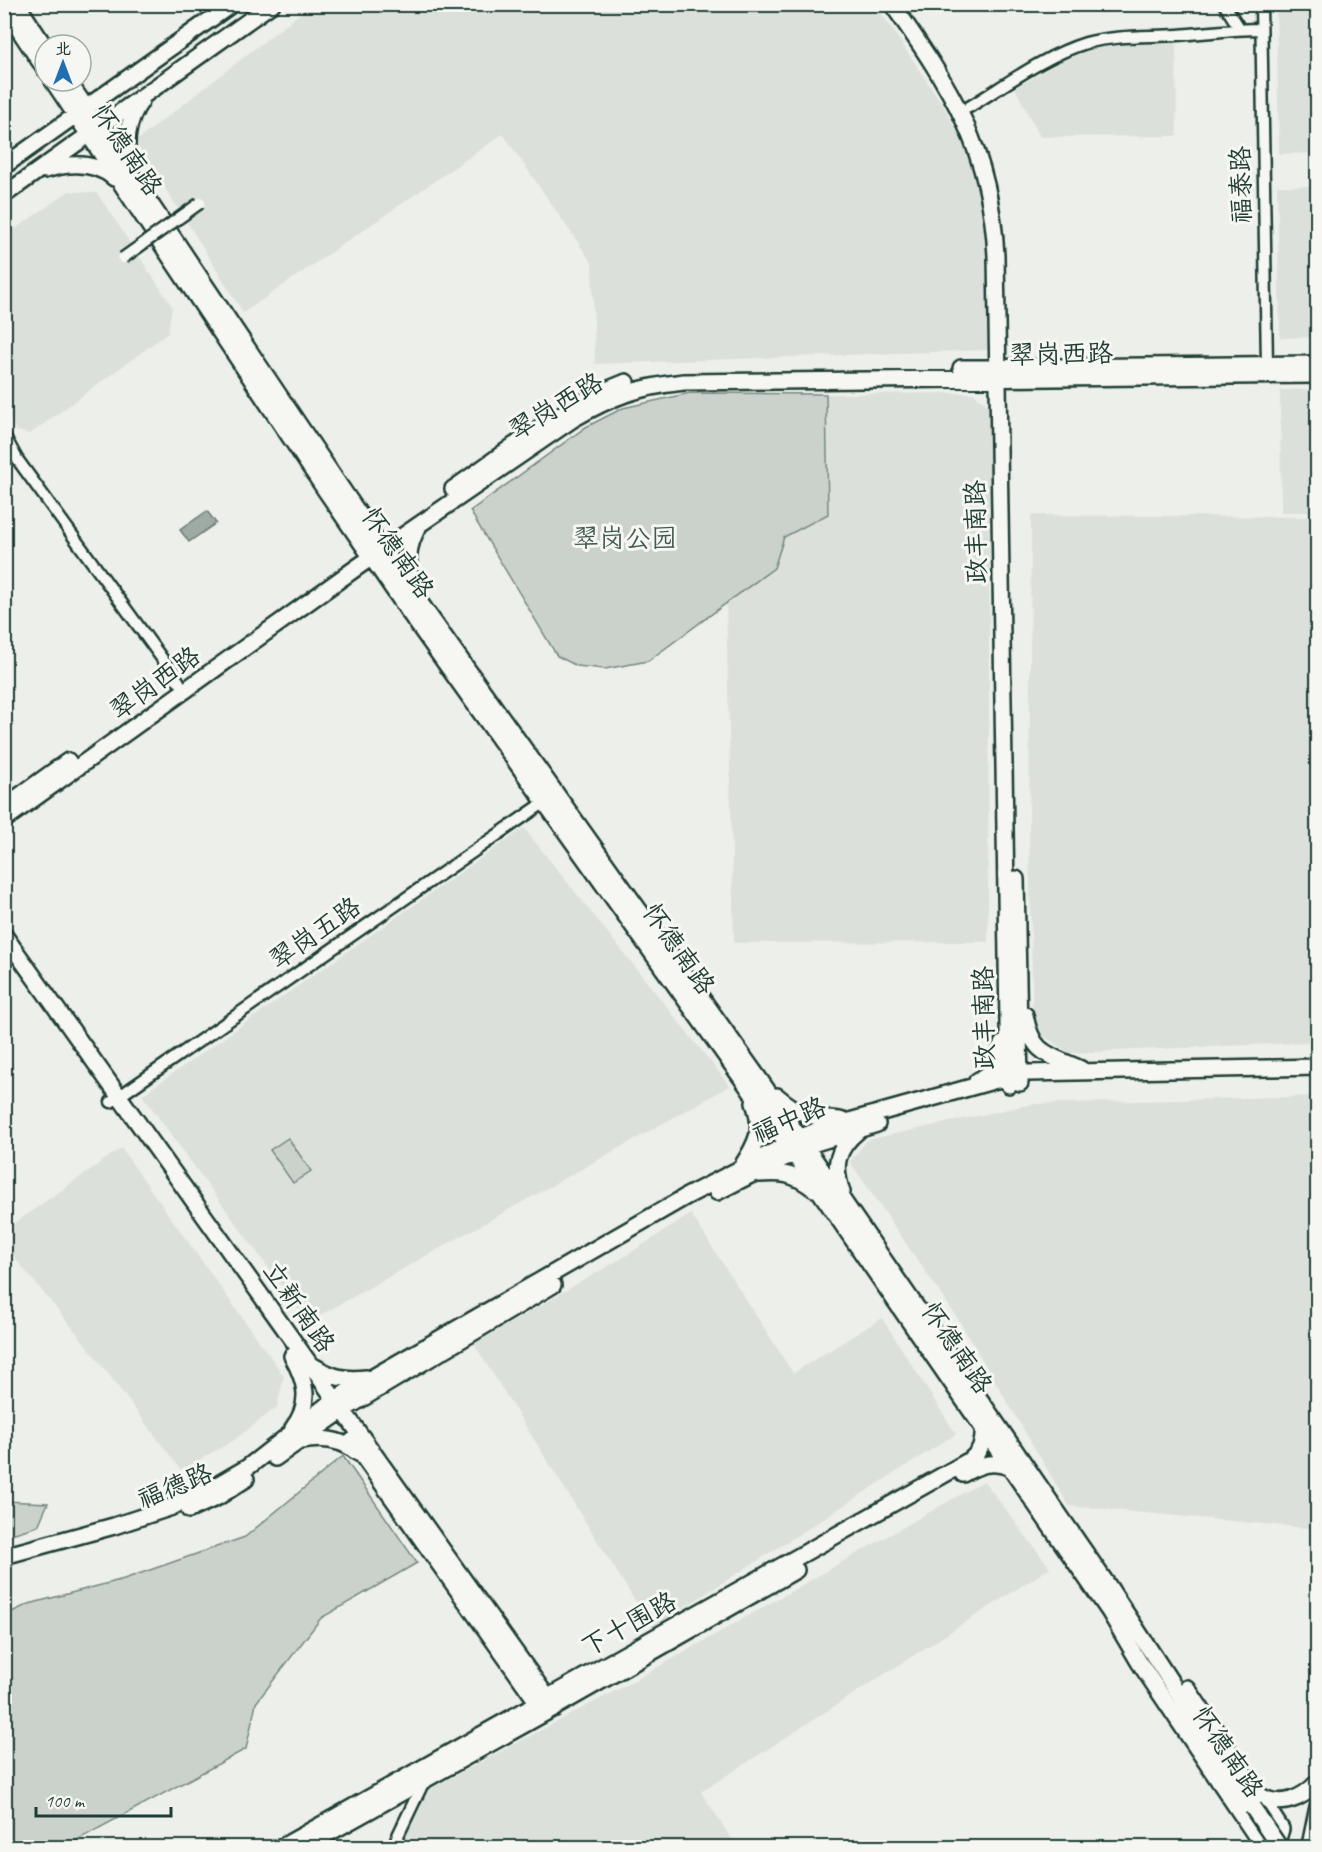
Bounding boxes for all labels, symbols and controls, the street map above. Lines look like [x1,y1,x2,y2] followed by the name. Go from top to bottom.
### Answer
[33,33,93,93] north arrow
[55,39,71,59] text: 北
[84,98,170,202] street label: 怀德南路
[1224,146,1258,224] street label: 福泰路
[1009,337,1113,371] street label: 翠岗西路
[503,365,609,447] street label: 翠岗西路
[959,480,993,584] street label: 政丰南路
[355,501,441,605] street label: 怀德南路
[573,522,677,555] park label: 翠岗公园
[103,639,207,727] street label: 翠岗西路
[263,890,367,976] street label: 翠岗五路
[636,897,722,1001] street label: 怀德南路
[967,966,1001,1070] street label: 政丰南路
[747,1090,831,1150] street label: 福中路
[256,1255,342,1359] street label: 立新南路
[914,1296,1000,1400] street label: 怀德南路
[133,1456,217,1516] street label: 福德路
[576,1584,682,1664] street label: 下十围路
[1185,1700,1271,1804] street label: 怀德南路
[36,1780,171,1818] scale bar
[45,1790,86,1812] text: 100 m

